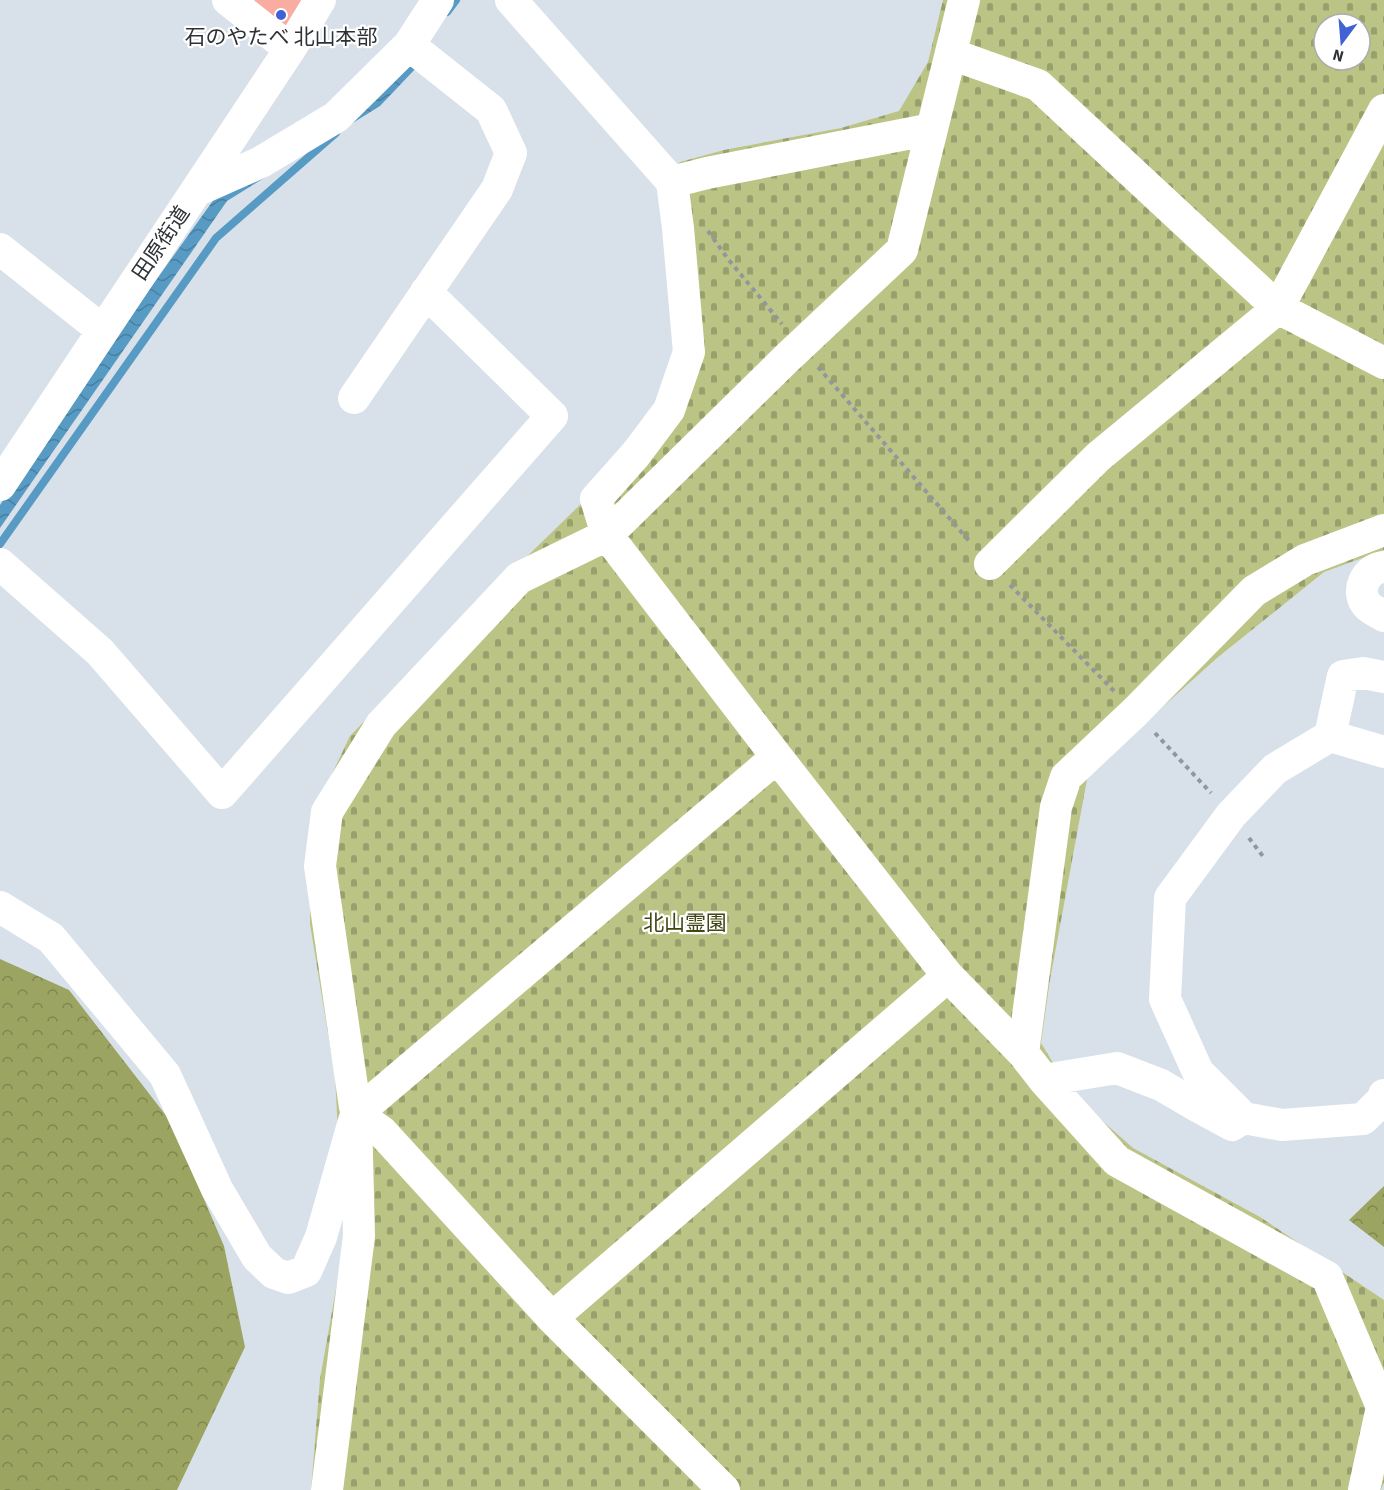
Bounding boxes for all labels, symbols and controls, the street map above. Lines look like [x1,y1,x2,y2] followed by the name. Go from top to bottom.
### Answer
[274,8,288,22] marker: 石のやたべ 北山本部
[1312,12,1372,72] north arrow
[184,22,378,52] place label: 石のやたべ 北山本部
[1330,43,1346,67] text: N
[125,200,197,286] street label: 田原街道
[643,908,727,938] park label: 北山霊園

